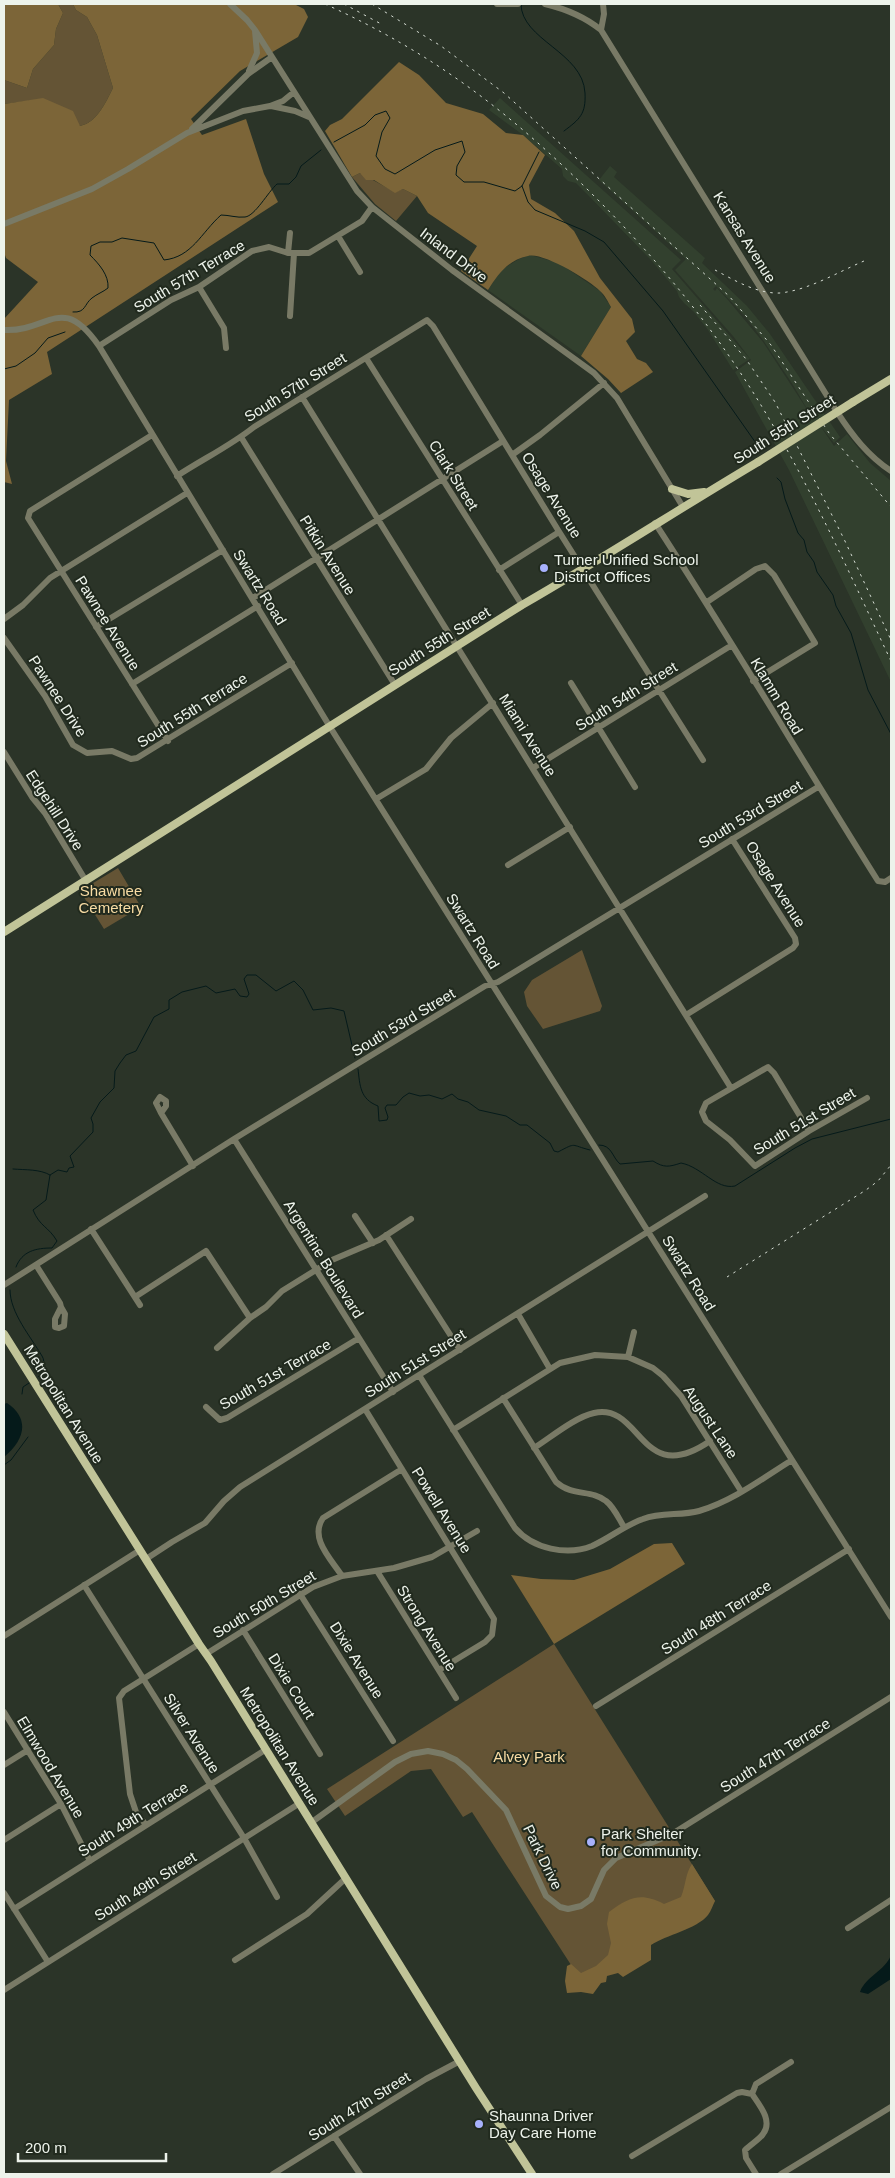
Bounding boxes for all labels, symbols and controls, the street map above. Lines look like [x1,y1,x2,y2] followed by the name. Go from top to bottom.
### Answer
[710,188,780,286] street label: Kansas Avenue
[417,224,491,286] street label: Inland Drive
[130,236,248,316] street label: South 57th Terrace
[241,348,350,425] street label: South 57th Street
[730,390,839,467] street label: South 55th Street
[426,437,483,514] street label: Clark Street
[519,449,585,541] street label: Osage Avenue
[297,512,359,598] street label: Pitkin Avenue
[230,546,290,628] street label: Swartz Road
[554,551,699,585] place label: Turner Unified School District Offices
[538,562,550,574] marker: Turner Unified School District Offices
[72,573,144,673] street label: Pawnee Avenue
[385,602,494,679] street label: South 55th Street
[25,652,91,740] street label: Pawnee Drive
[747,654,807,738] street label: Klamm Road
[572,657,681,734] street label: South 54th Street
[134,669,250,751] street label: South 55th Terrace
[496,691,560,779] street label: Miami Avenue
[23,767,87,853] street label: Edgehill Drive
[695,776,805,852] street label: South 53rd Street
[743,838,809,930] street label: Osage Avenue
[78,882,144,916] park label: Shawnee Cemetery
[443,890,503,972] street label: Swartz Road
[348,984,458,1060] street label: South 53rd Street
[750,1083,859,1158] street label: South 51st Street
[281,1197,367,1321] street label: Argentine Boulevard
[659,1232,719,1314] street label: Swartz Road
[361,1325,469,1401] street label: South 51st Street
[216,1335,334,1413] street label: South 51st Terrace
[21,1342,107,1466] street label: Metropolitan Avenue
[680,1382,742,1462] street label: August Lane
[409,1464,475,1556] street label: Powell Avenue
[210,1566,319,1641] street label: South 50th Street
[658,1576,774,1658] street label: South 48th Terrace
[394,1582,460,1674] street label: Strong Avenue
[327,1618,387,1702] street label: Dixie Avenue
[265,1650,319,1723] street label: Dixie Court
[237,1684,323,1808] street label: Metropolitan Avenue
[161,1690,223,1776] street label: Silver Avenue
[14,1713,88,1821] street label: Elmwood Avenue
[717,1714,833,1796] street label: South 47th Terrace
[493,1748,565,1765] park label: Alvey Park
[75,1778,191,1860] street label: South 49th Terrace
[520,1822,566,1892] street label: Park Drive
[601,1825,702,1859] place label: Park Shelter for Community.
[585,1836,597,1848] marker: Park Shelter for Community.
[91,1847,200,1924] street label: South 49th Street
[305,2067,414,2144] street label: South 47th Street
[489,2107,597,2141] place label: Shaunna Driver Day Care Home
[473,2118,485,2130] marker: Shaunna Driver Day Care Home
[18,2130,165,2162] scale bar
[25,2139,67,2156] text: 200 m

